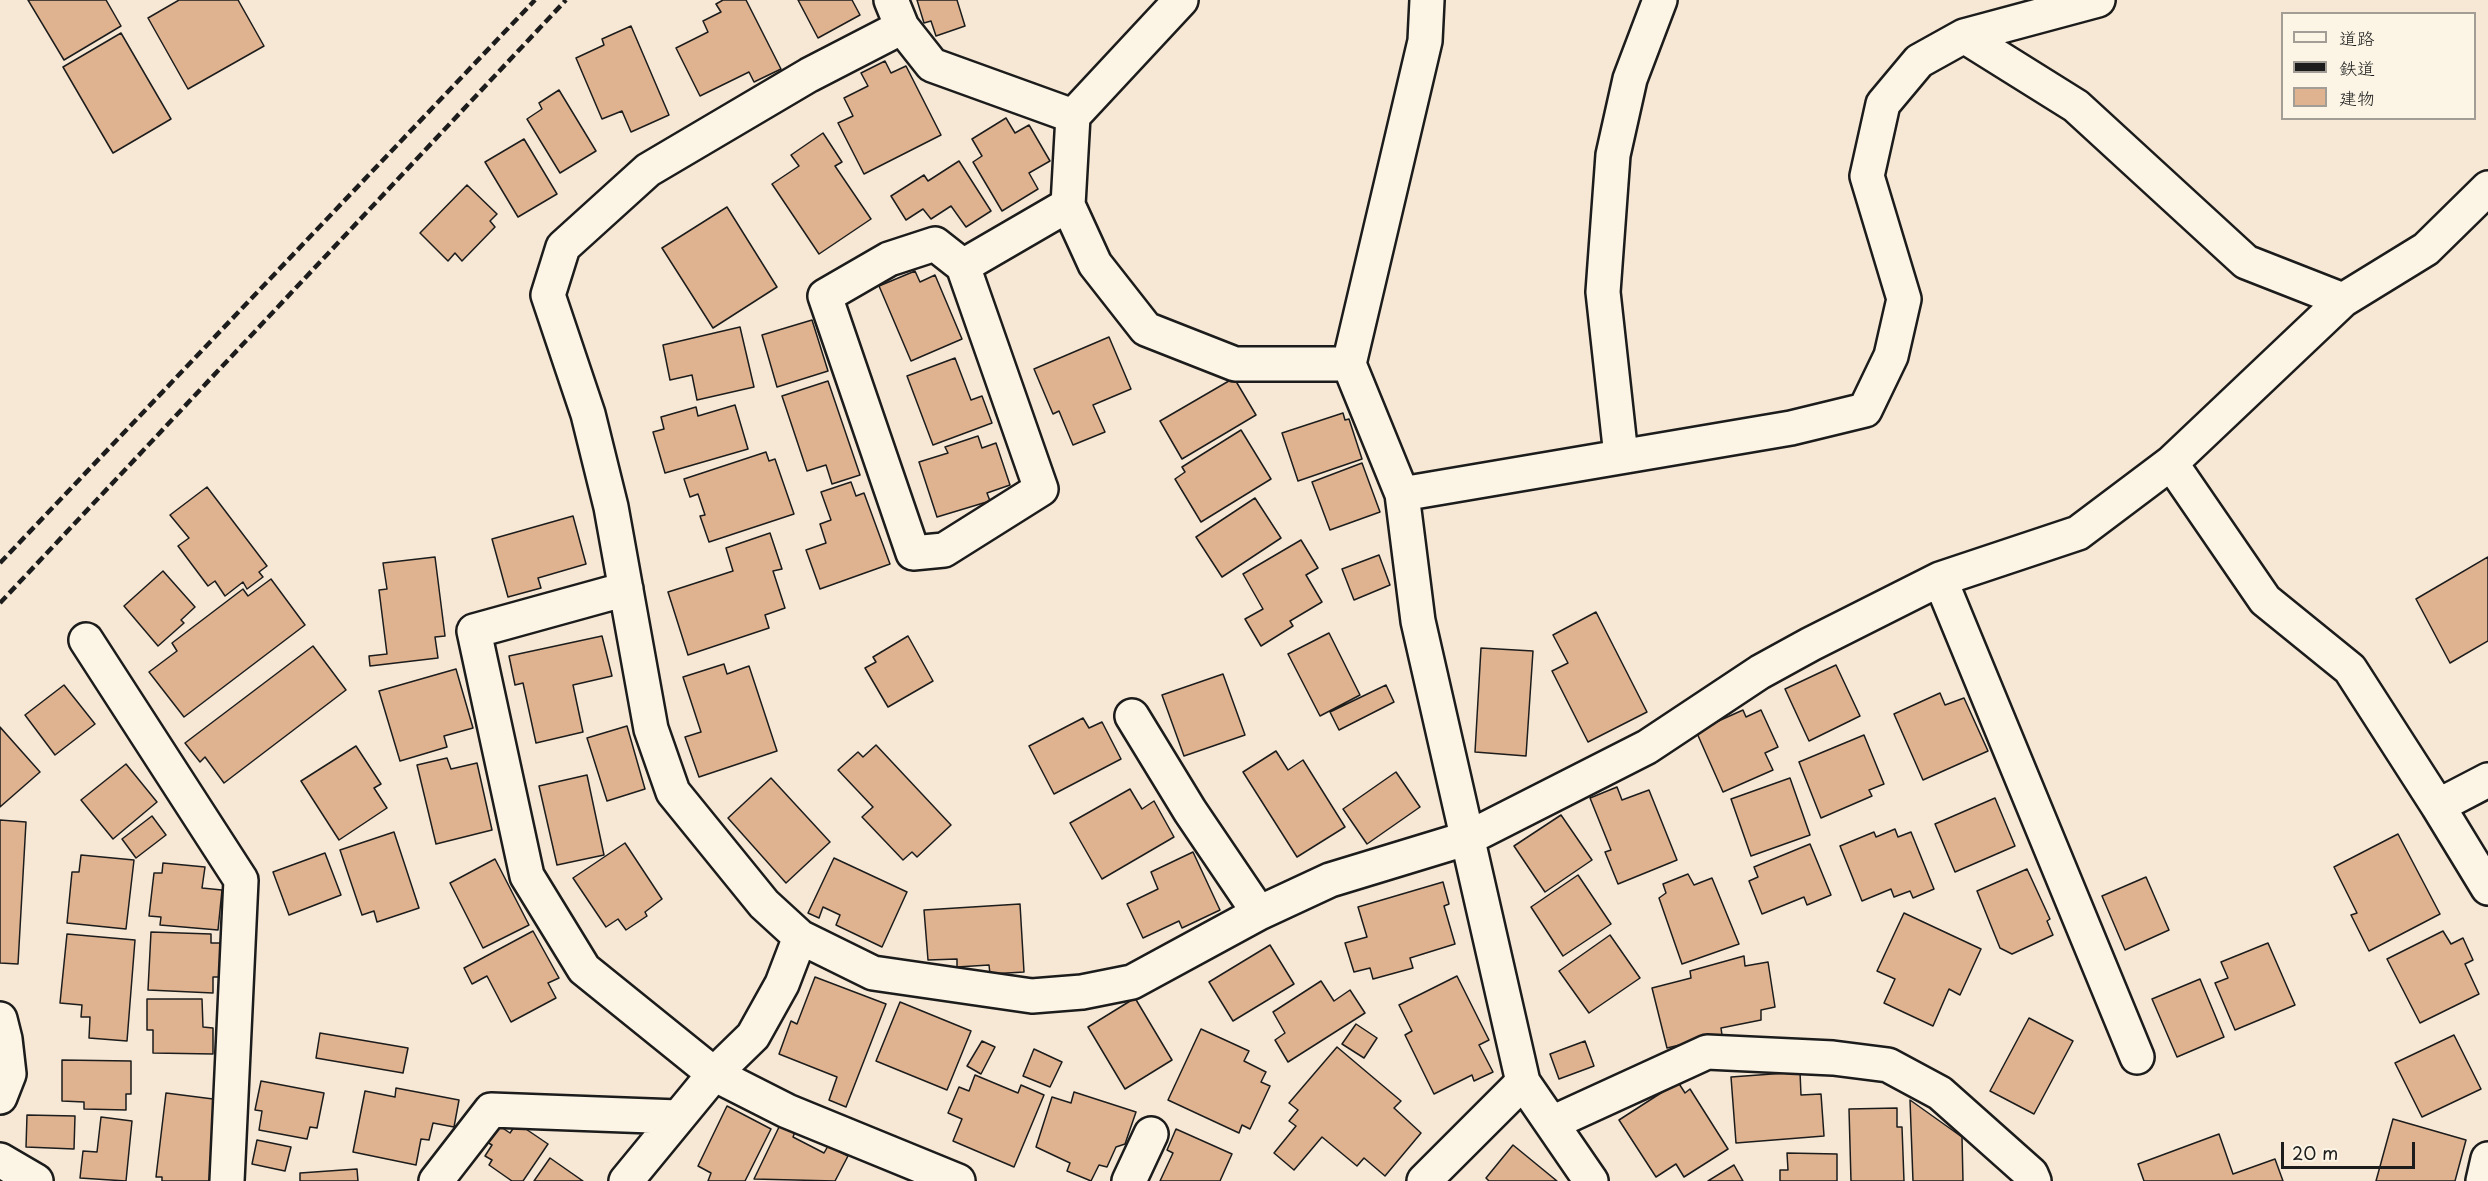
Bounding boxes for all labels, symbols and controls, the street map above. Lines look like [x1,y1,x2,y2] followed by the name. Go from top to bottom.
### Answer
[2281,12,2476,120] legend
[2339,24,2375,51] text: 道路
[2339,54,2375,81] text: 鉄道
[2339,84,2375,111] text: 建物
[2284,1130,2418,1168] scale bar
[2292,1139,2338,1166] text: 20 m

